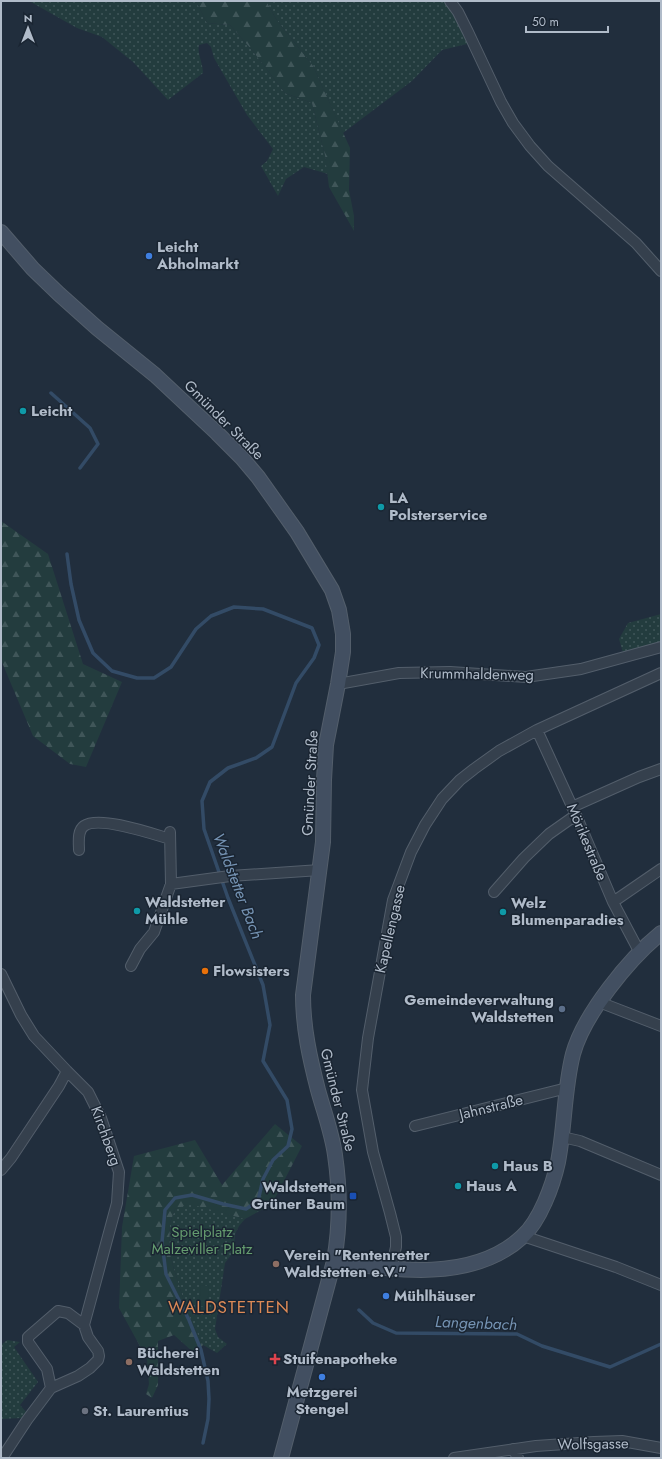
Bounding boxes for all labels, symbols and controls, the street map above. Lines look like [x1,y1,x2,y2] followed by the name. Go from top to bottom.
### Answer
[8,8,48,48] north arrow
[526,8,608,34] scale bar
[24,10,32,26] text: N
[532,13,559,31] text: 50 m
[156,236,239,275] place label: Leicht Abholmarkt
[144,251,154,261] marker: Leicht Abholmarkt
[179,375,269,465] street label: Gmünder Straße
[31,400,73,422] place label: Leicht
[18,406,28,416] marker: Leicht
[389,487,488,526] place label: LA Polsterservice
[376,502,386,512] marker: LA Polsterservice
[420,662,534,686] street label: Krummhaldenweg
[296,730,324,836] street label: Gmünder Straße
[561,800,613,884] street label: Mörikestraße
[207,830,269,942] water label: Waldstetter Bach
[369,882,411,975] street label: Kapellengasse
[145,891,226,930] place label: Waldstetter Mühle
[511,892,624,931] place label: Welz Blumenparadies
[132,906,142,916] marker: Waldstetter Mühle
[498,907,508,917] marker: Welz Blumenparadies
[213,960,290,982] place label: Flowsisters
[200,966,210,976] marker: Flowsisters
[404,989,554,1028] place label: Gemeindeverwaltung Waldstetten
[557,1004,567,1014] marker: Gemeindeverwaltung Waldstetten
[315,1046,361,1154] street label: Gmünder Straße
[455,1088,525,1126] street label: Jahnstraße
[85,1103,127,1169] street label: Kirchberg
[503,1155,553,1177] place label: Haus B
[490,1161,500,1171] marker: Haus B
[466,1175,518,1197] place label: Haus A
[251,1176,345,1215] place label: Waldstetten Grüner Baum
[453,1181,463,1191] marker: Haus A
[348,1191,358,1201] marker: Waldstetten Grüner Baum
[151,1221,253,1260] park label: Spielplatz Malzeviller Platz
[283,1244,431,1283] place label: Verein "Rentenretter Waldstetten e.V."
[271,1259,281,1269] marker: Verein "Rentenretter Waldstetten e.V."
[394,1285,476,1307] place label: Mühlhäuser
[381,1291,391,1301] marker: Mühlhäuser
[168,1295,290,1319] district label: WALDSTETTEN
[434,1310,518,1336] water label: Langenbach
[137,1342,220,1381] place label: Bücherei Waldstetten
[283,1348,398,1370] place label: Stuifenapotheke
[270,1354,280,1364] marker: Stuifenapotheke
[124,1357,134,1367] marker: Bücherei Waldstetten
[317,1372,327,1382] marker: Metzgerei Stengel
[287,1381,357,1420] place label: Metzgerei Stengel
[93,1400,189,1422] place label: St. Laurentius
[80,1406,90,1416] marker: St. Laurentius
[557,1432,629,1456] street label: Wolfsgasse

